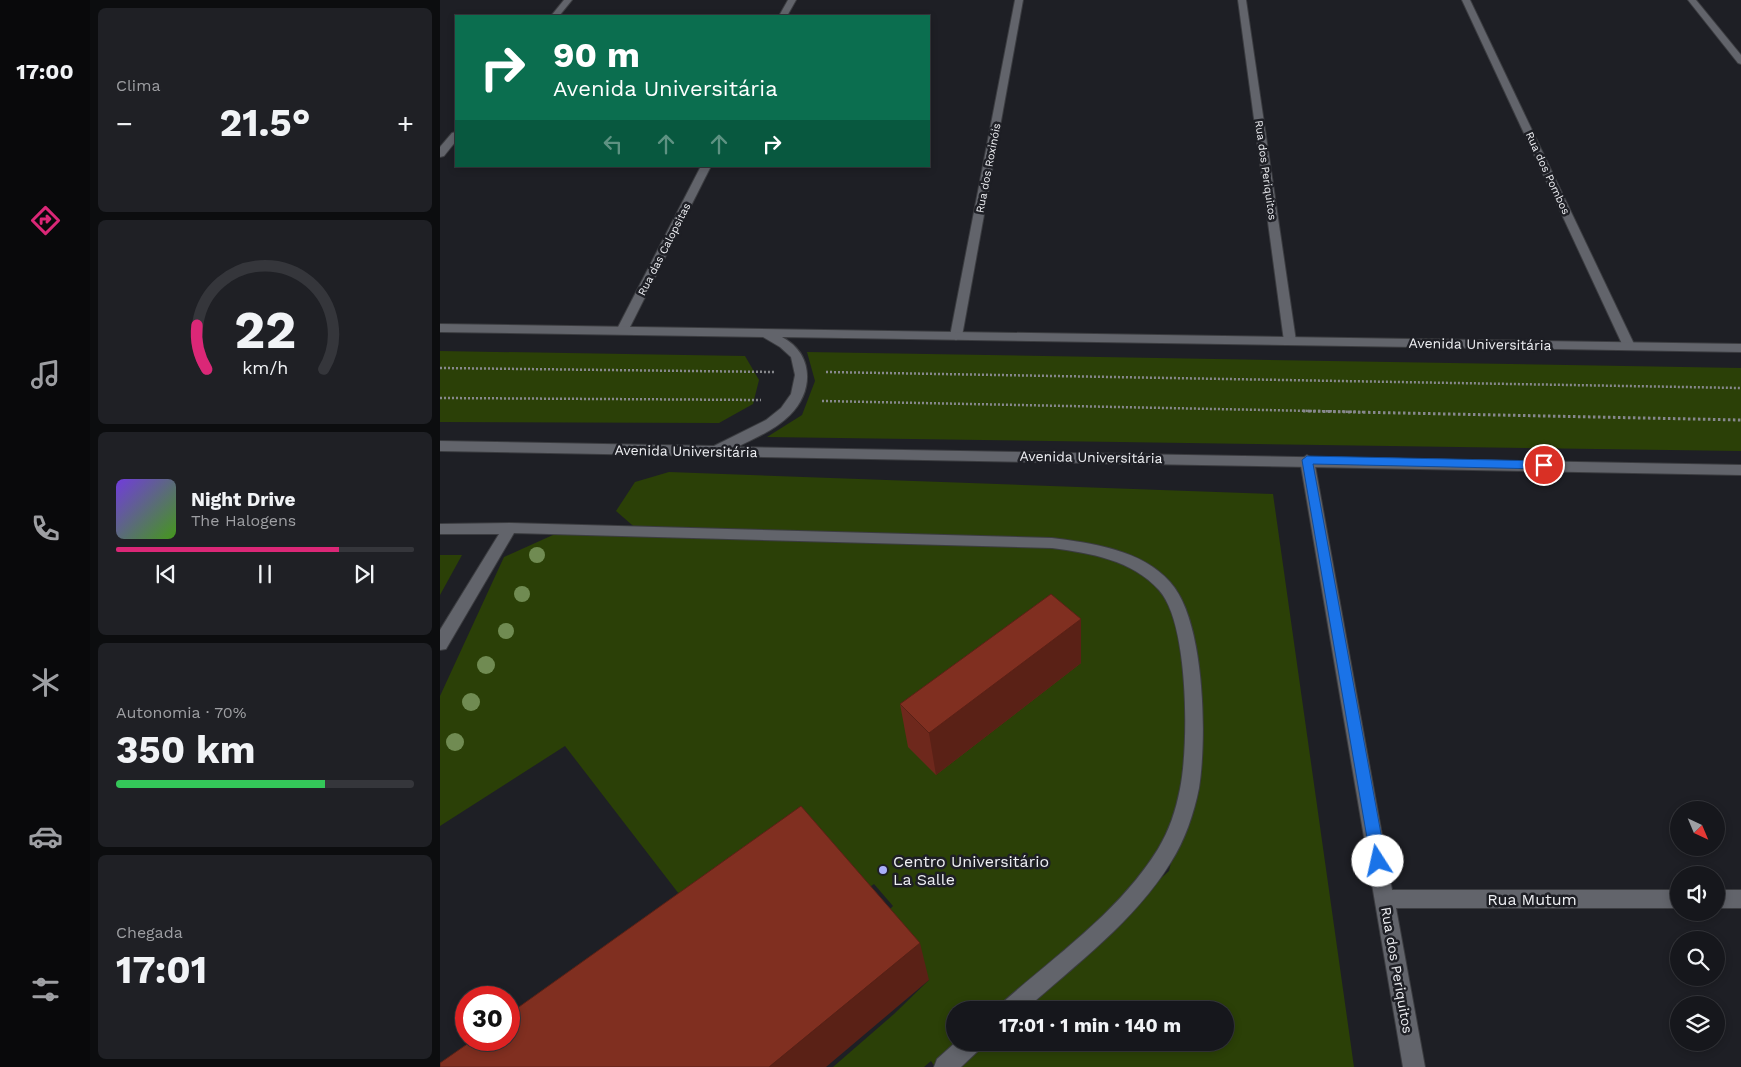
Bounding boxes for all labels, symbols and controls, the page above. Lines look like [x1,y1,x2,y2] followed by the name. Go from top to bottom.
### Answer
[553,34,640,76] text: 90 m
[470,35,535,100] icon: right
[16,59,74,84] text: 17:00
[116,76,160,95] text: Clima
[553,76,778,101] text: Avenida Universitária
[219,101,311,145] text: 21.5°
[116,107,133,140] text: −
[397,107,414,140] text: +
[1252,119,1279,221] street label: Rua dos Periquitos
[973,122,1004,214] street label: Rua dos Roxinóis
[599,130,627,158] icon: left
[652,130,680,158] icon: ahead
[705,130,733,158] icon: ahead
[758,130,786,158] icon: right
[1523,130,1572,217] street label: Rua dos Pombos
[635,200,694,298] street label: Rua das Calopsitas
[28,203,63,238] icon: directions
[234,300,296,361] text: 22
[1408,335,1552,353] street label: Avenida Universitária
[28,357,63,392] icon: music
[242,357,288,378] text: km/h
[614,442,758,460] street label: Avenida Universitária
[1523,444,1565,486] pin
[1019,448,1163,466] street label: Avenida Universitária
[1530,451,1558,479] icon: arrive
[191,488,296,511] text: Night Drive
[28,511,63,546] icon: phone
[191,511,296,530] text: The Halogens
[152,560,180,588] icon: previous
[251,560,279,588] icon: pause
[350,560,378,588] icon: next
[28,665,63,700] icon: climate
[116,703,246,722] text: Autonomia · 70%
[116,728,255,772] text: 350 km
[1670,801,1725,856] north arrow
[1670,801,1725,1051] map controls
[28,819,63,854] icon: car
[1351,834,1403,886] position arrow
[893,852,1049,889] place label: Centro Universitário La Salle
[877,864,889,876] marker: Centro Universitário La Salle
[1670,866,1725,921] button: sound
[1487,890,1577,909] street label: Rua Mutum
[1378,905,1416,1035] street label: Rua dos Periquitos
[116,923,183,942] text: Chegada
[1670,931,1725,986] button: search
[116,948,207,992] text: 17:01
[28,972,63,1007] icon: filters
[455,986,520,1051] speed limit sign: 30
[1670,996,1725,1051] button: layers
[999,1014,1181,1037] text: 17:01 · 1 min · 140 m

